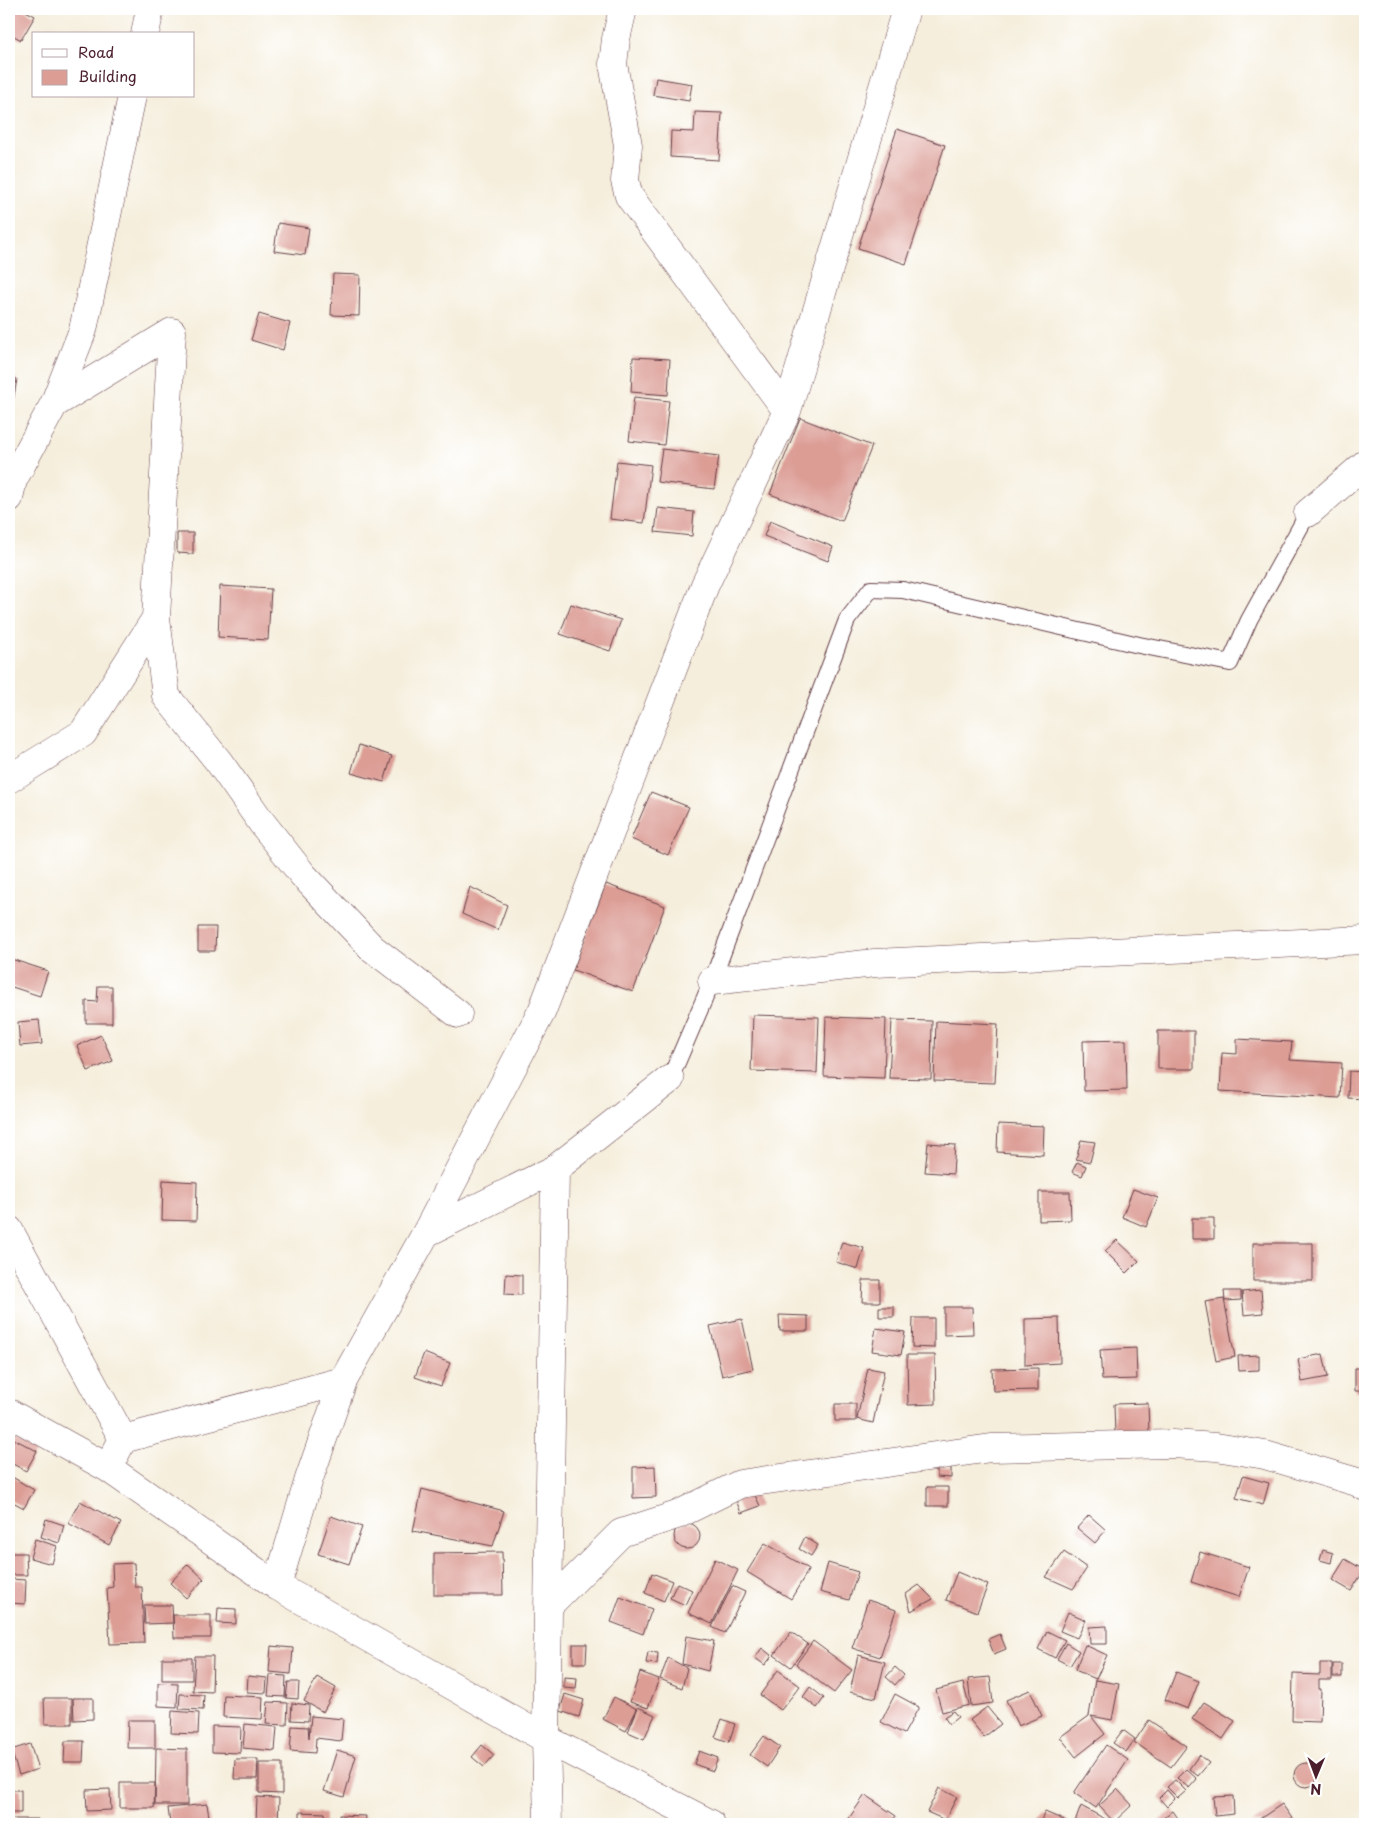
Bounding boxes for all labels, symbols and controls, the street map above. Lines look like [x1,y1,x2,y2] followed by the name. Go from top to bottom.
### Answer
[32,32,195,98] legend
[78,40,114,63] text: Road
[78,64,137,87] text: Building
[1292,1750,1342,1800] north arrow
[1310,1779,1321,1800] text: N

